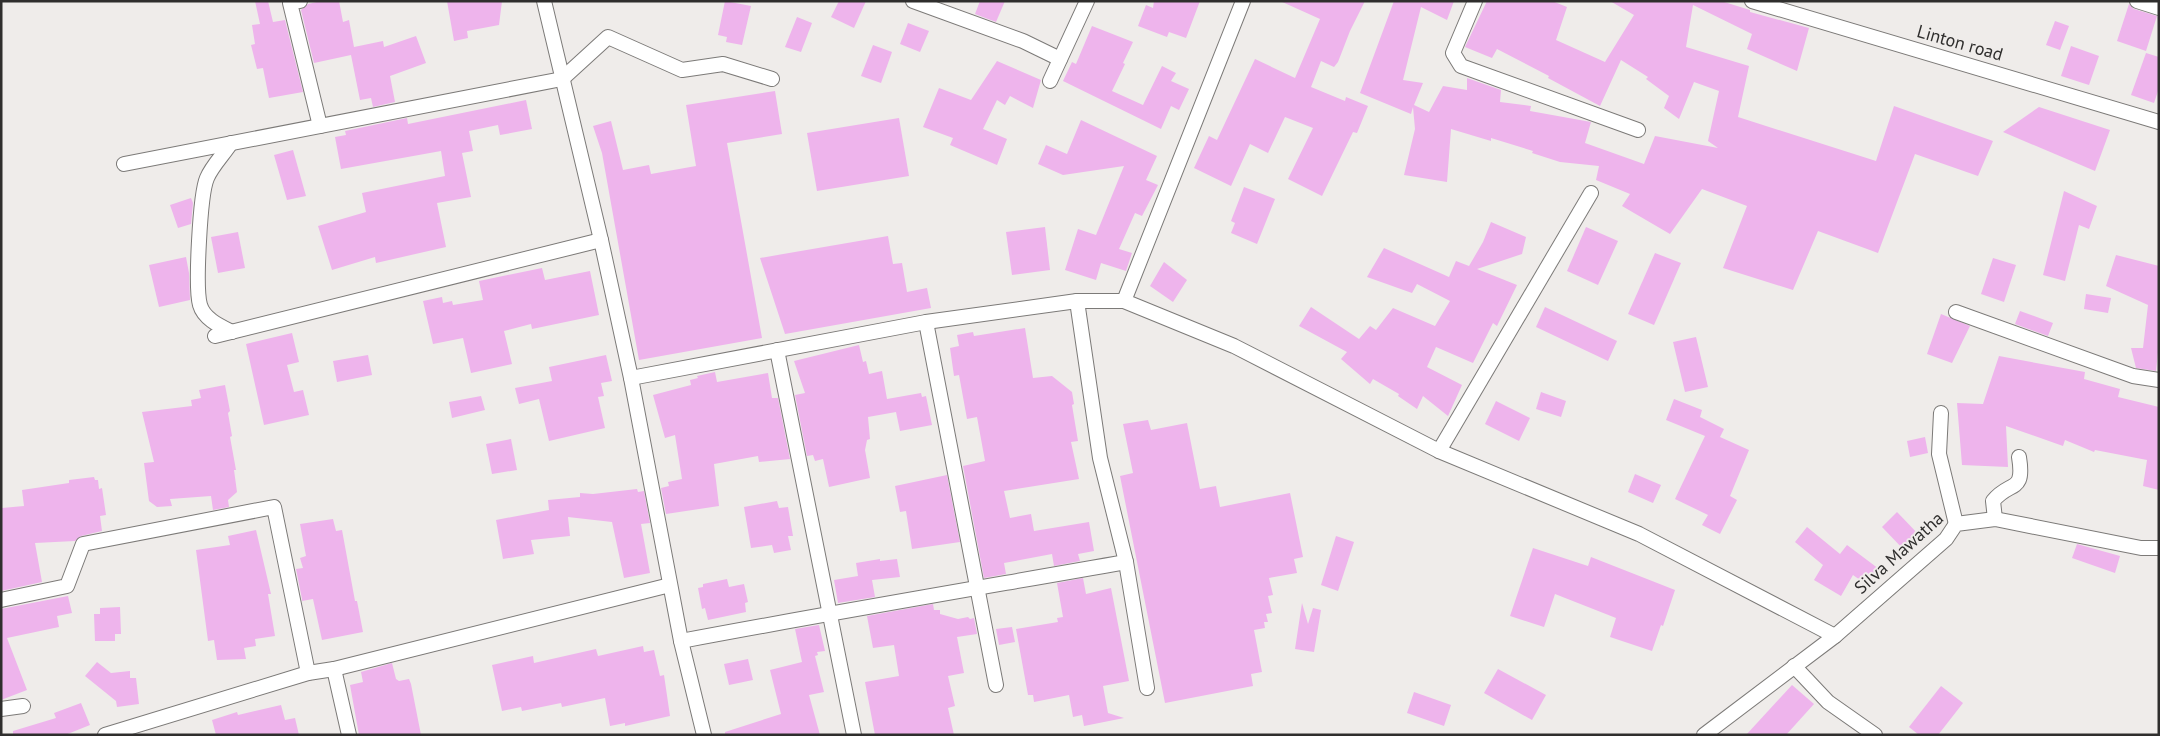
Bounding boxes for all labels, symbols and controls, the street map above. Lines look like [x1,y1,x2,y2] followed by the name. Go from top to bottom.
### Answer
[1914,19,2006,66] street label: Linton road
[1849,507,1948,599] street label: Silva Mawatha

